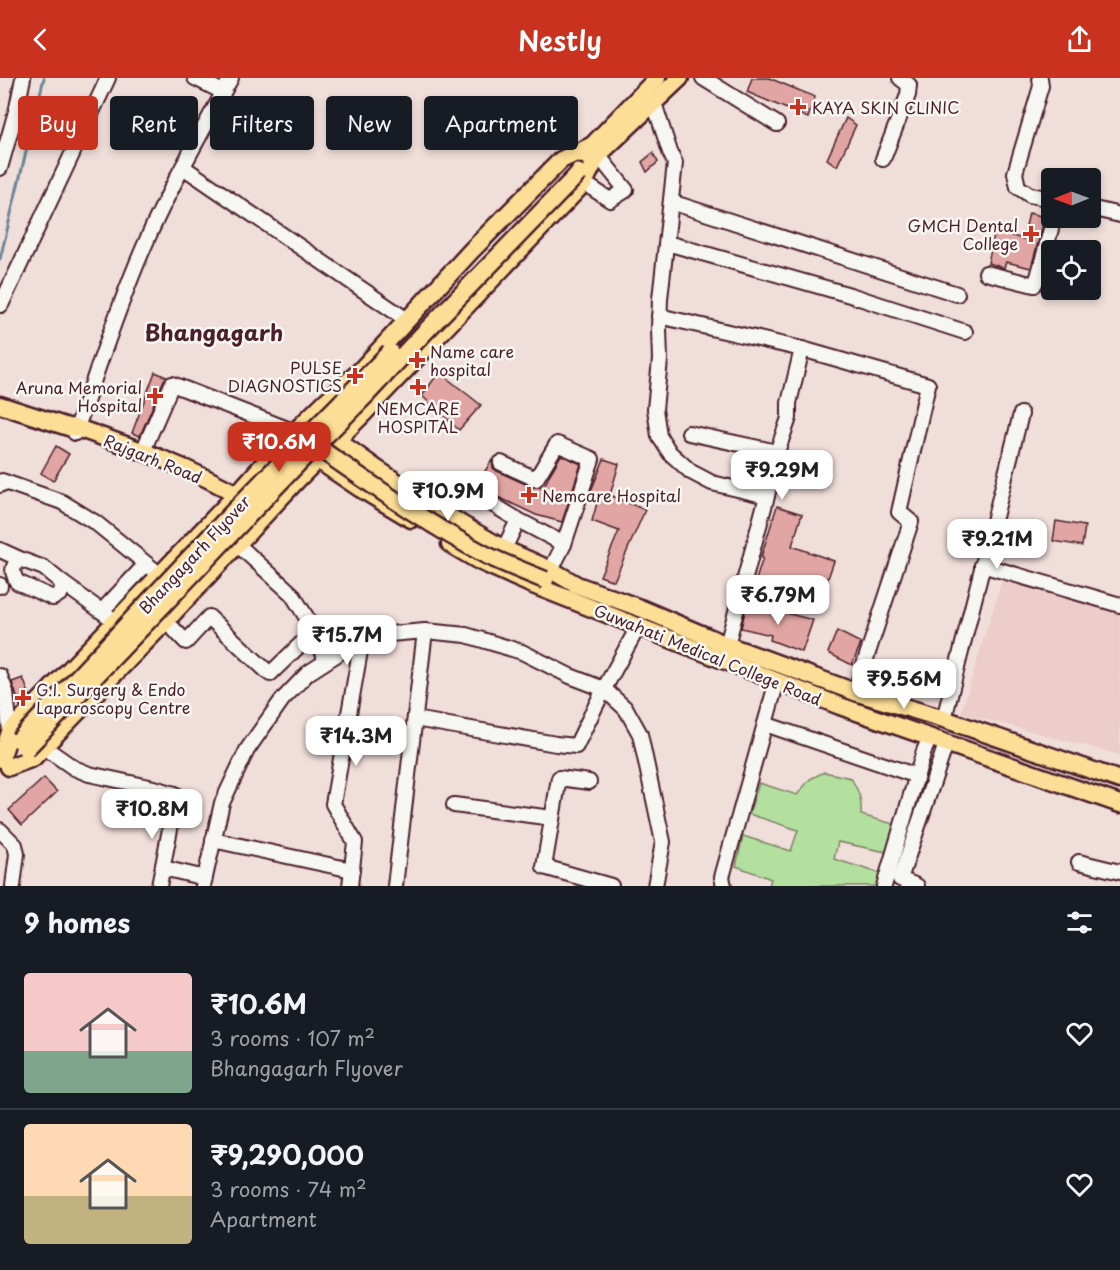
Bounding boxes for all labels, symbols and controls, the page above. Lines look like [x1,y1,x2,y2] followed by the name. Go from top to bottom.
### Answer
[518,19,602,60] text: Nestly
[24,23,57,56] icon: back
[1063,23,1096,56] icon: share
[812,95,960,119] place label: KAYA SKIN CLINIC
[18,96,98,150] chip: Buy
[110,96,198,150] chip: Rent
[210,96,314,150] chip: Filters
[326,96,412,150] chip: New
[424,96,578,150] chip: Apartment
[789,98,807,116] marker: KAYA SKIN CLINIC
[1041,168,1101,228] north arrow
[1041,168,1101,300] map controls
[907,213,1018,255] place label: GMCH Dental College
[1022,225,1040,243] marker: GMCH Dental College
[1041,240,1101,300] button: locate
[145,315,283,348] district label: Bhangagarh
[430,339,514,381] place label: Name care hospital
[408,351,426,369] marker: Name care hospital
[228,355,342,397] place label: PULSE DIAGNOSTICS
[346,367,364,385] marker: PULSE DIAGNOSTICS
[16,375,142,417] place label: Aruna Memorial Hospital
[409,378,427,396] marker: NEMCARE HOSPITAL
[146,387,164,405] marker: Aruna Memorial Hospital
[376,396,460,438] place label: NEMCARE HOSPITAL
[230,422,328,473] pin: ₹10.6M
[242,426,316,456] text: ₹10.6M
[100,427,206,489] street label: Rajgarh Road
[733,450,831,501] pin: ₹9.29M
[745,454,819,484] text: ₹9.29M
[399,471,497,522] pin: ₹10.9M
[412,475,484,505] text: ₹10.9M
[542,483,681,507] place label: Nemcare Hospital
[520,486,538,504] marker: Nemcare Hospital
[133,489,256,619] street label: Bhangagarh Flyover
[948,519,1046,570] pin: ₹9.21M
[961,523,1033,553] text: ₹9.21M
[729,575,827,626] pin: ₹6.79M
[740,579,816,609] text: ₹6.79M
[591,597,825,711] street label: Guwahati Medical College Road
[298,615,396,666] pin: ₹15.7M
[311,619,383,649] text: ₹15.7M
[855,659,953,710] pin: ₹9.56M
[866,663,942,693] text: ₹9.56M
[36,677,190,719] place label: G.I. Surgery & Endo Laparoscopy Centre
[14,689,32,707] marker: G.I. Surgery & Endo Laparoscopy Centre
[307,716,405,767] pin: ₹14.3M
[320,720,392,750] text: ₹14.3M
[103,789,201,840] pin: ₹10.8M
[115,793,189,823] text: ₹10.8M
[24,903,130,942] text: 9 homes
[1063,906,1096,939] icon: filters
[210,984,307,1023] text: ₹10.6M
[72,997,144,1069] icon: home
[1063,1017,1096,1050] icon: heart
[210,1023,375,1053] text: 3 rooms · 107 m²
[210,1053,403,1083] text: Bhangagarh Flyover
[210,1135,364,1174] text: ₹9,290,000
[72,1148,144,1220] icon: home
[1063,1168,1096,1201] icon: heart
[210,1174,367,1204] text: 3 rooms · 74 m²
[210,1204,317,1234] text: Apartment

